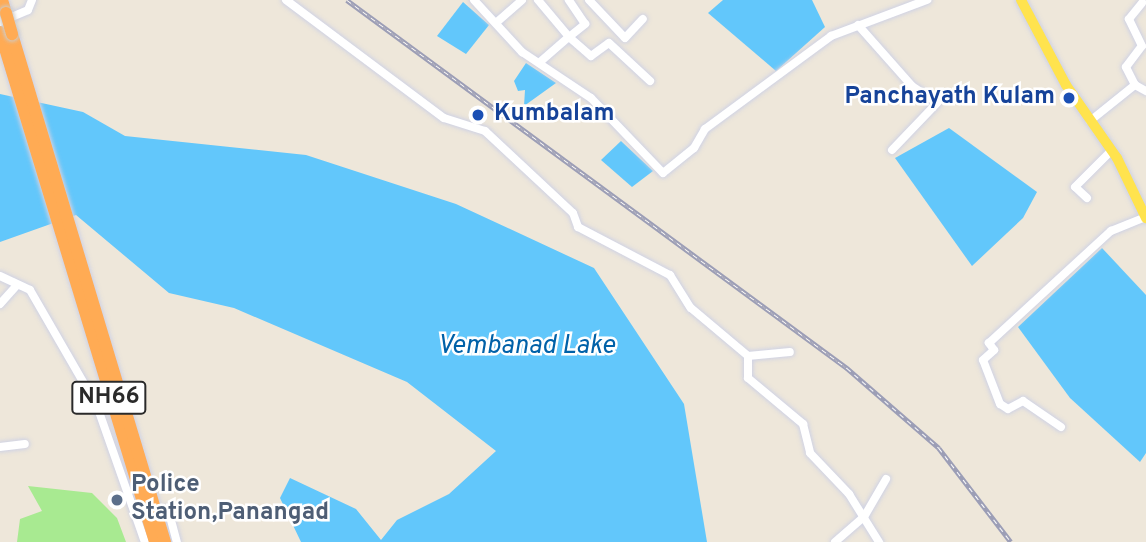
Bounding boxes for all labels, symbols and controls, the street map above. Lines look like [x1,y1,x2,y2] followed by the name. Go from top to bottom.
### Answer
[845,84,1055,112] place label: Panchayath Kulam
[1061,90,1077,106] marker: Panchayath Kulam
[494,101,615,129] place label: Kumbalam
[468,105,488,125] marker: Kumbalam
[437,331,615,363] water label: Vembanad Lake
[70,378,148,418] road number: NH66
[131,472,329,528] place label: Police Station,Panangad
[109,492,125,508] marker: Police Station,Panangad

